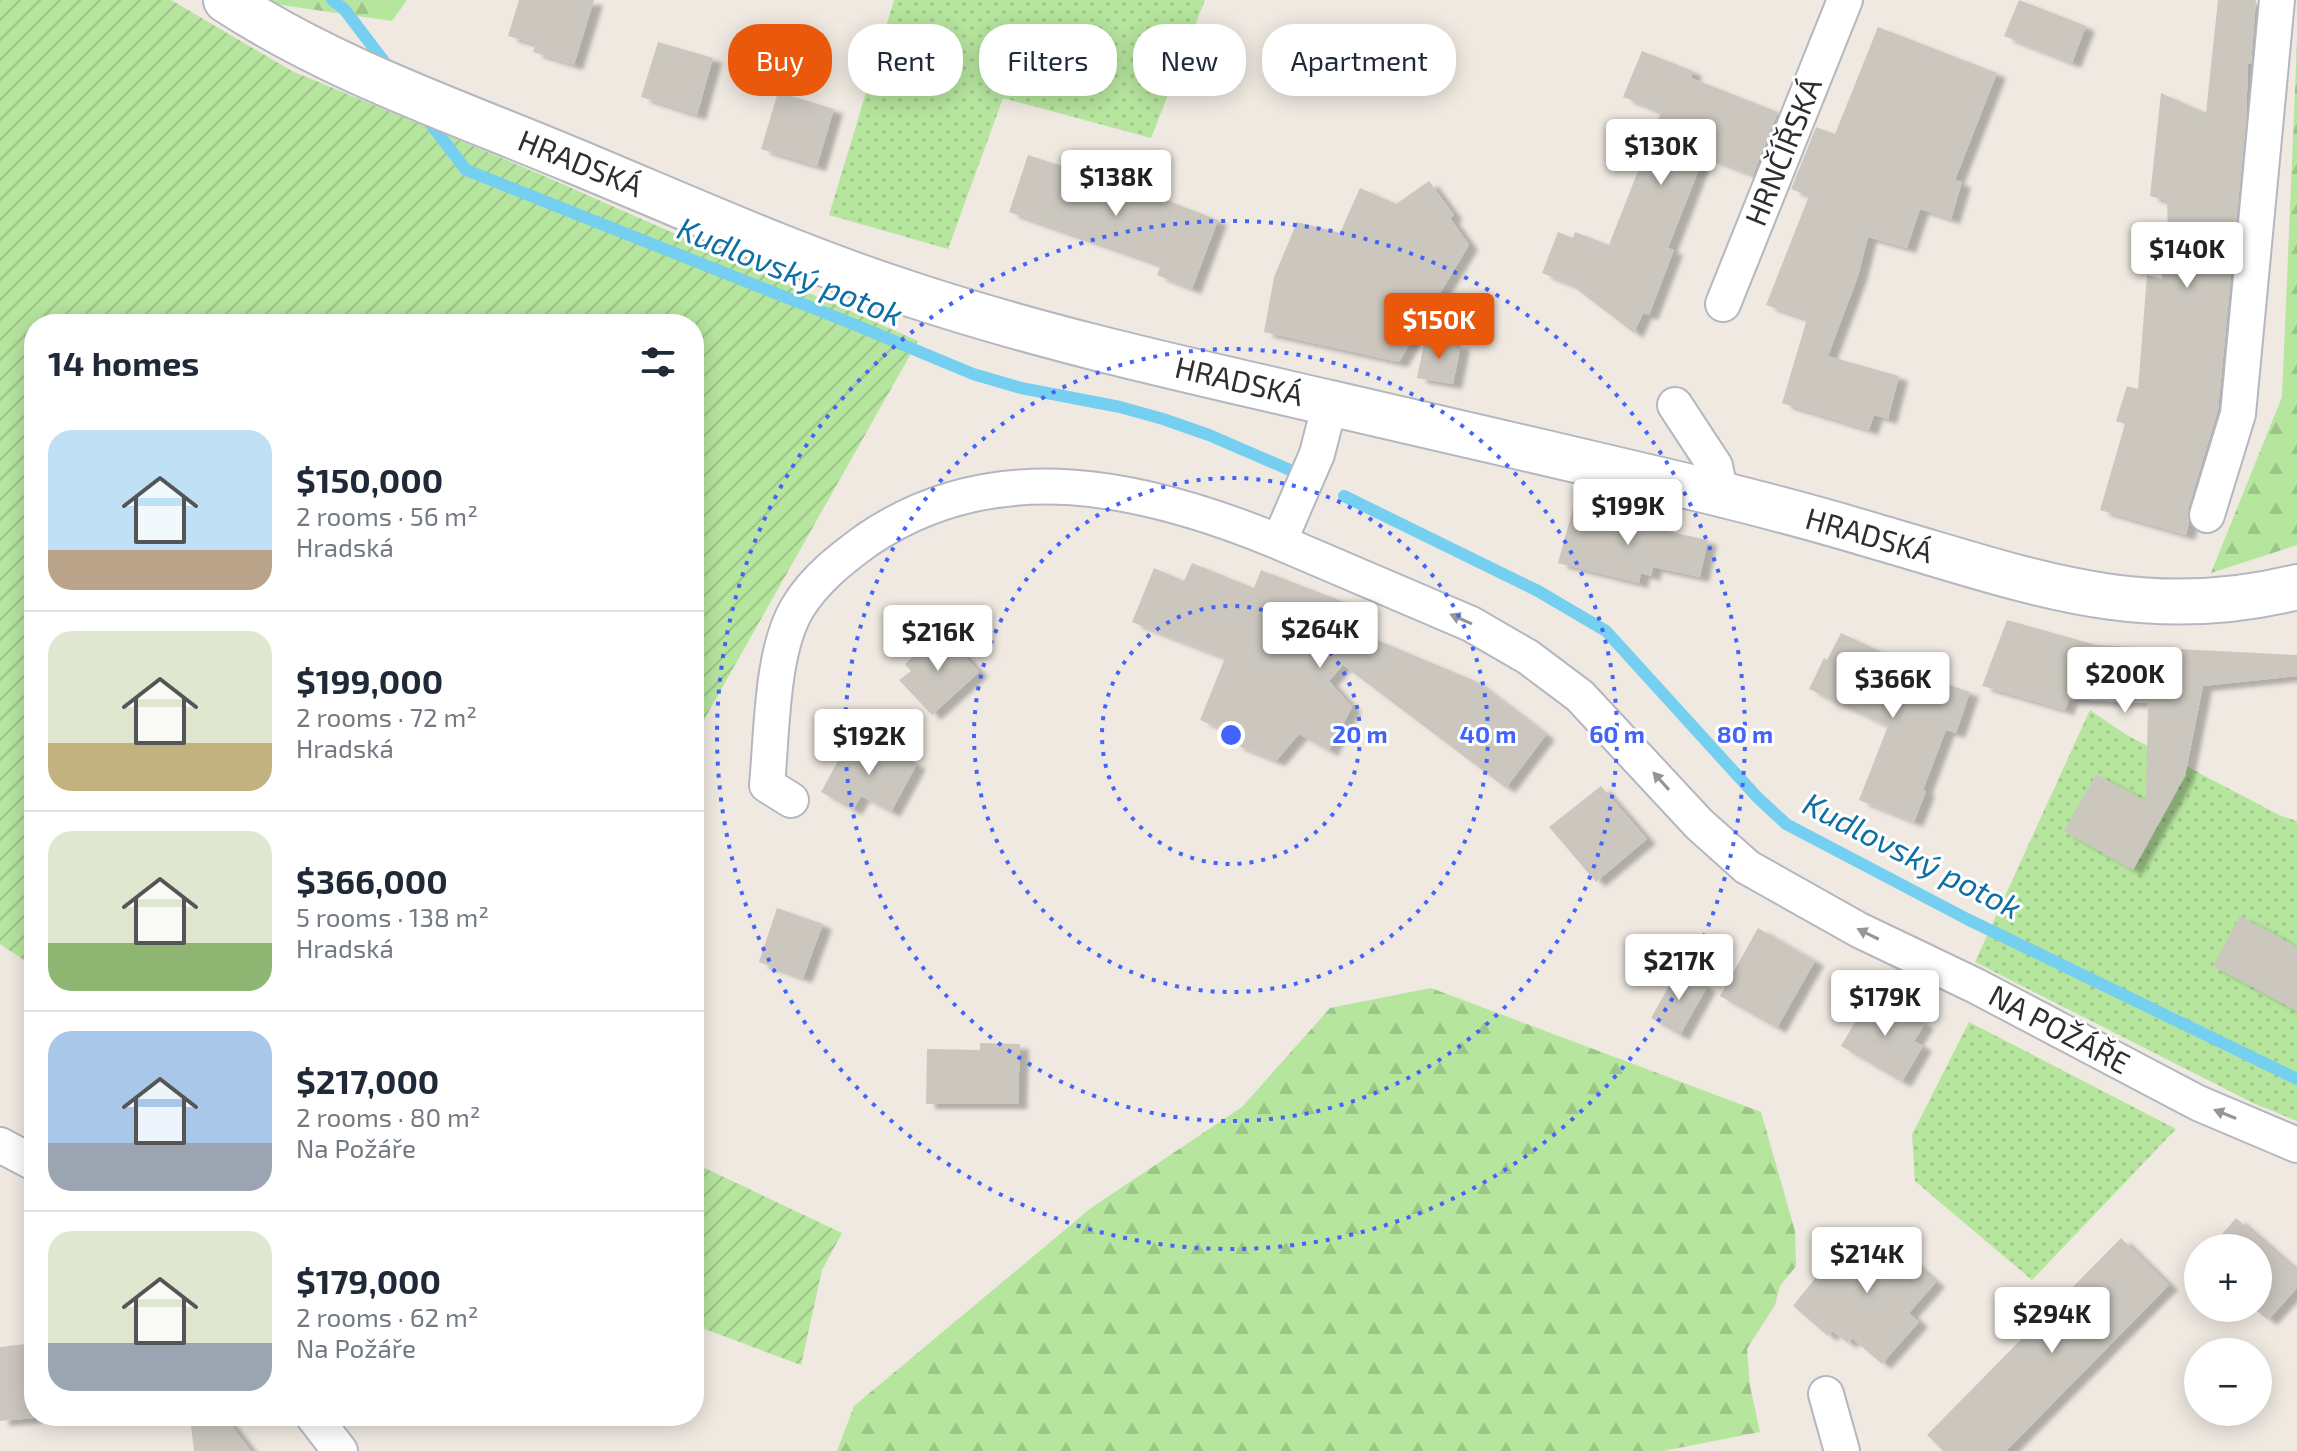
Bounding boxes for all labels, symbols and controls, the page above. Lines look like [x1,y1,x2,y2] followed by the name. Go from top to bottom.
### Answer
[728,24,832,96] chip: Buy
[848,24,963,96] chip: Rent
[979,24,1117,96] chip: Filters
[1133,24,1246,96] chip: New
[1262,24,1456,96] chip: Apartment
[1736,72,1828,231] street label: HRNČÍŘSKÁ
[1605,119,1717,187] pin: $130K
[514,121,648,203] street label: HRADSKÁ
[1624,129,1698,160] text: $130K
[1060,150,1172,218] pin: $138K
[1079,160,1153,191] text: $138K
[672,208,909,334] water label: Kudlovský potok
[2131,222,2243,290] pin: $140K
[2149,232,2225,263] text: $140K
[1383,293,1495,361] pin: $150K
[1402,303,1476,334] text: $150K
[636,340,680,384] icon: filters
[48,342,199,383] text: 14 homes
[1172,348,1307,412] street label: HRADSKÁ
[296,459,443,500] text: $150,000
[112,462,208,558] icon: home
[1572,479,1684,547] pin: $199K
[1591,489,1665,520] text: $199K
[1802,499,1937,569] street label: HRADSKÁ
[296,500,478,531] text: 2 rooms · 56 m²
[296,531,394,562] text: Hradská
[1264,602,1376,670] pin: $264K
[882,605,994,673] pin: $216K
[1281,612,1359,643] text: $264K
[1449,613,1472,626] one-way arrow
[901,615,975,646] text: $216K
[2069,647,2181,715] pin: $200K
[1837,652,1949,720] pin: $366K
[2085,657,2165,688] text: $200K
[296,660,443,701] text: $199,000
[1855,662,1932,693] text: $366K
[112,663,208,759] icon: home
[296,701,477,732] text: 2 rooms · 72 m²
[813,709,925,777] pin: $192K
[832,719,906,750] text: $192K
[1332,719,1388,748] text: 20 m
[1460,719,1516,748] text: 40 m
[1589,719,1645,748] text: 60 m
[1717,719,1773,748] text: 80 m
[1217,721,1245,749] centre of rings
[296,732,394,763] text: Hradská
[1653,772,1670,792] one-way arrow
[1797,783,2028,926] water label: Kudlovský potok
[296,860,448,901] text: $366,000
[112,863,208,959] icon: home
[296,901,489,932] text: 5 rooms · 138 m²
[1857,927,1880,941] one-way arrow
[296,932,394,963] text: Hradská
[1623,934,1735,1002] pin: $217K
[1643,944,1715,975] text: $217K
[1829,970,1941,1038] pin: $179K
[1983,976,2137,1080] street label: NA POŽÁŘE
[1849,980,1921,1011] text: $179K
[296,1060,439,1101] text: $217,000
[112,1063,208,1159] icon: home
[296,1101,481,1132] text: 2 rooms · 80 m²
[2213,1107,2237,1120] one-way arrow
[296,1132,416,1163] text: Na Požáře
[1811,1227,1923,1295] pin: $214K
[2184,1234,2272,1426] map controls
[2184,1234,2272,1322] button: +
[1830,1237,1904,1268] text: $214K
[296,1260,441,1301] text: $179,000
[112,1263,208,1359] icon: home
[1996,1287,2108,1355] pin: $294K
[2013,1297,2091,1328] text: $294K
[296,1301,479,1332] text: 2 rooms · 62 m²
[296,1332,416,1363] text: Na Požáře
[2184,1338,2272,1426] button: −

